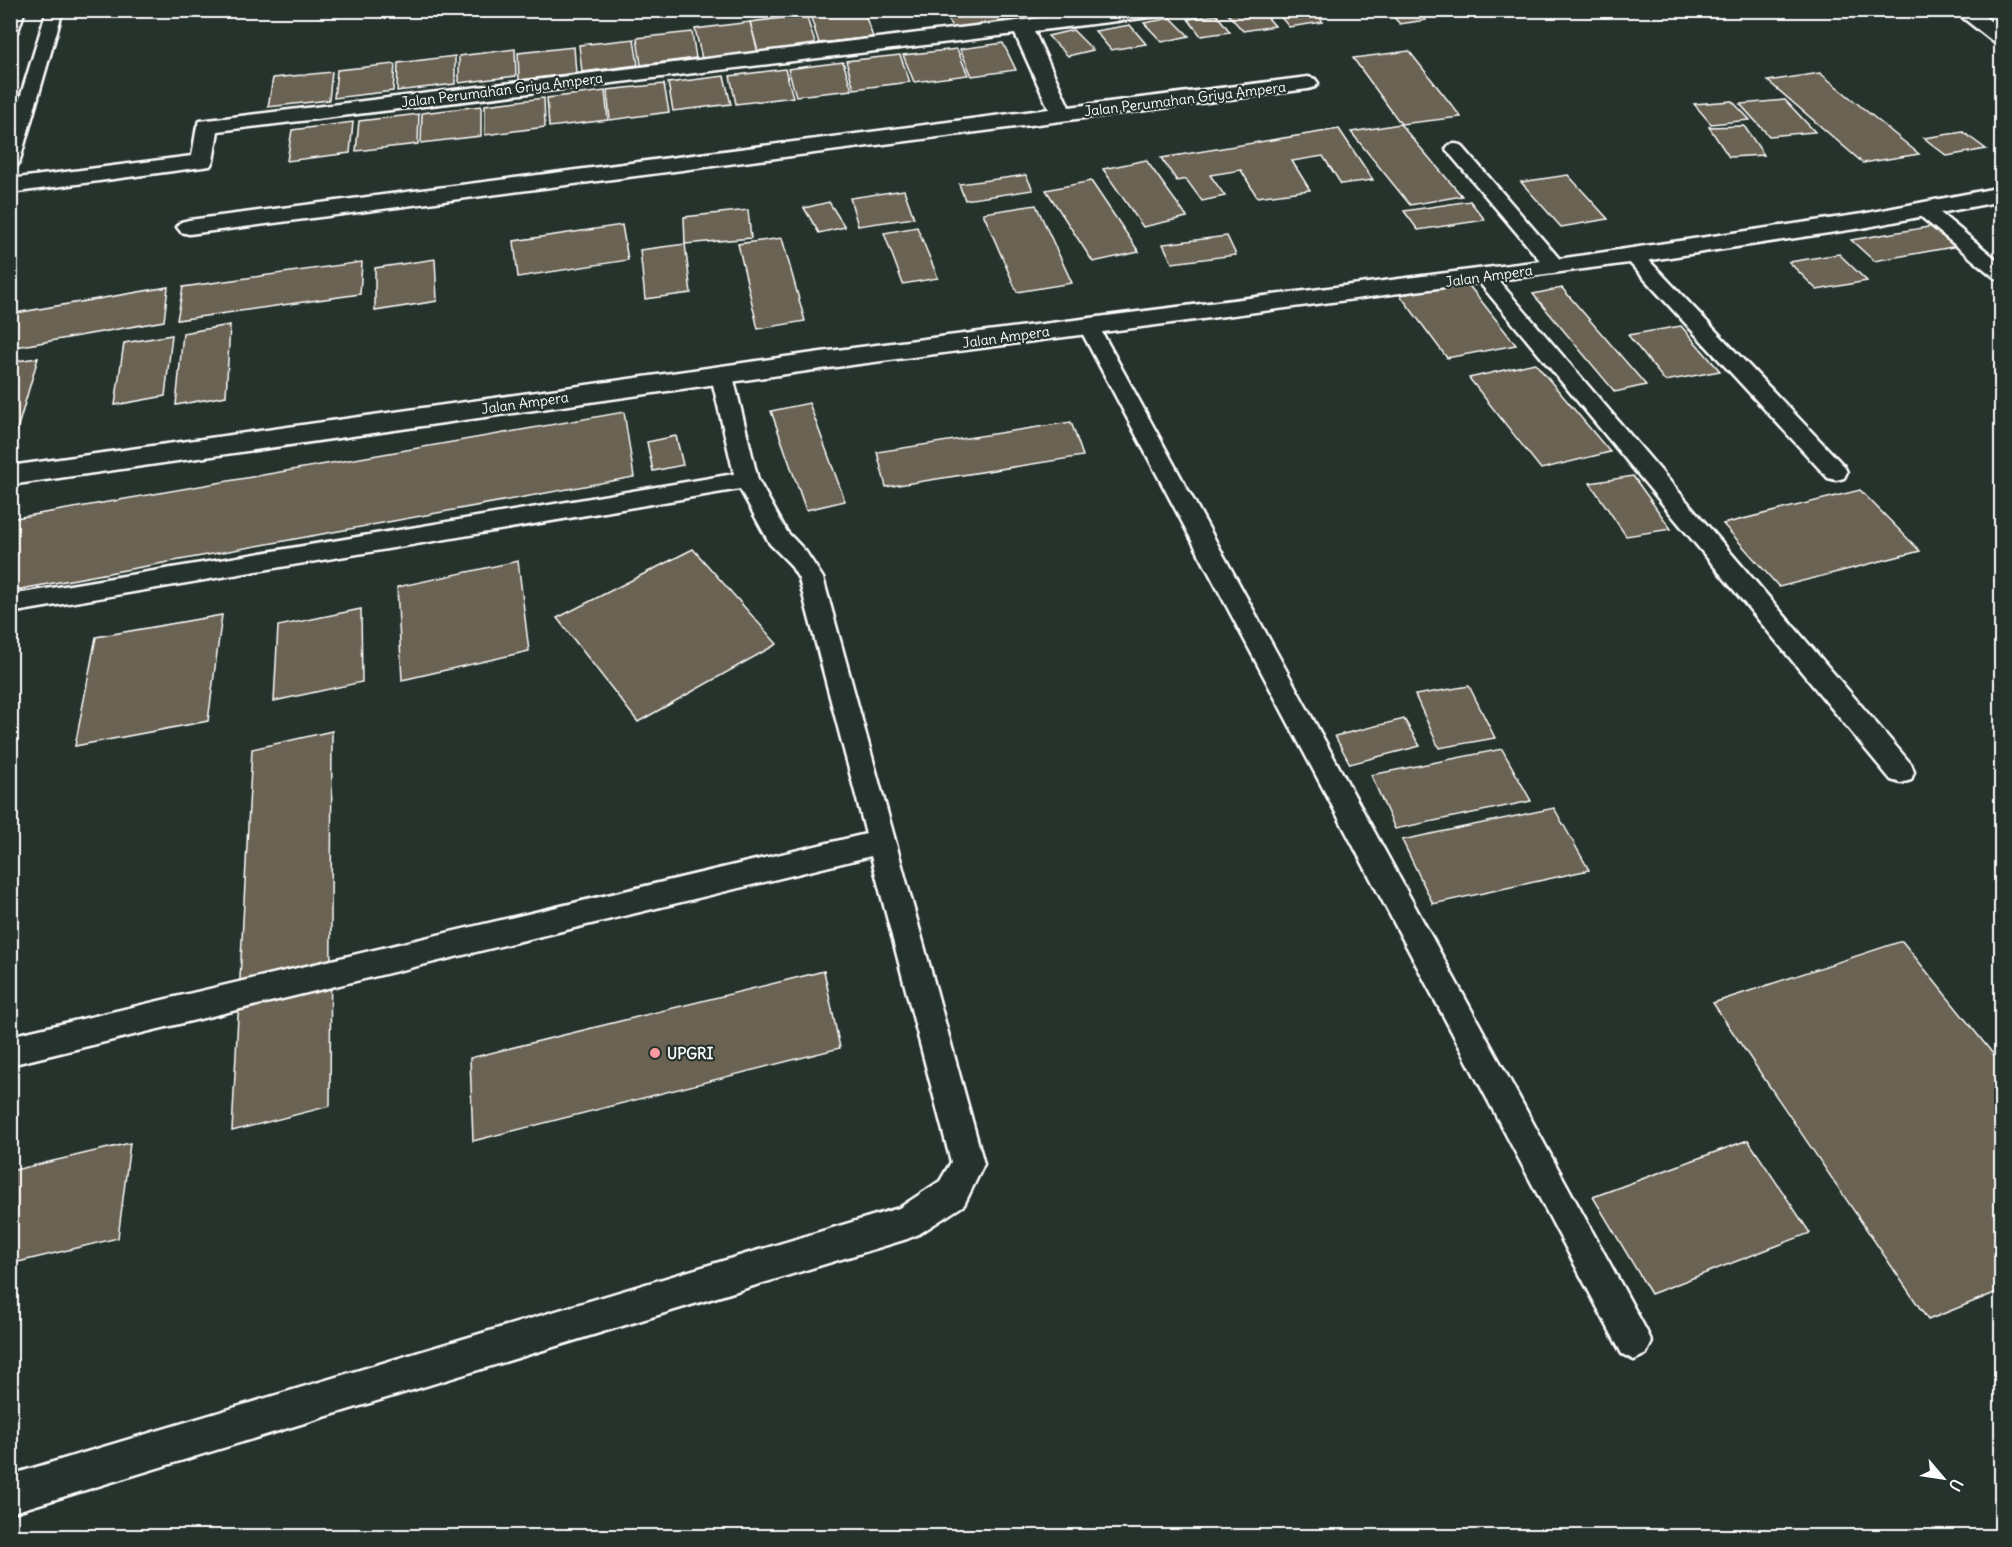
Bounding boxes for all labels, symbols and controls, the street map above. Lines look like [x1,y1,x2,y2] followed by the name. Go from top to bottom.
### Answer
[400,69,604,111] street label: Jalan Perumahan Griya Ampera
[1083,78,1287,120] street label: Jalan Perumahan Griya Ampera
[1444,261,1534,291] street label: Jalan Ampera
[961,322,1051,352] street label: Jalan Ampera
[480,388,570,418] street label: Jalan Ampera
[667,1044,714,1063] place label: UPGRI
[648,1046,662,1060] marker: UPGRI
[1913,1448,1973,1508] north arrow
[1945,1476,1968,1495] text: U

